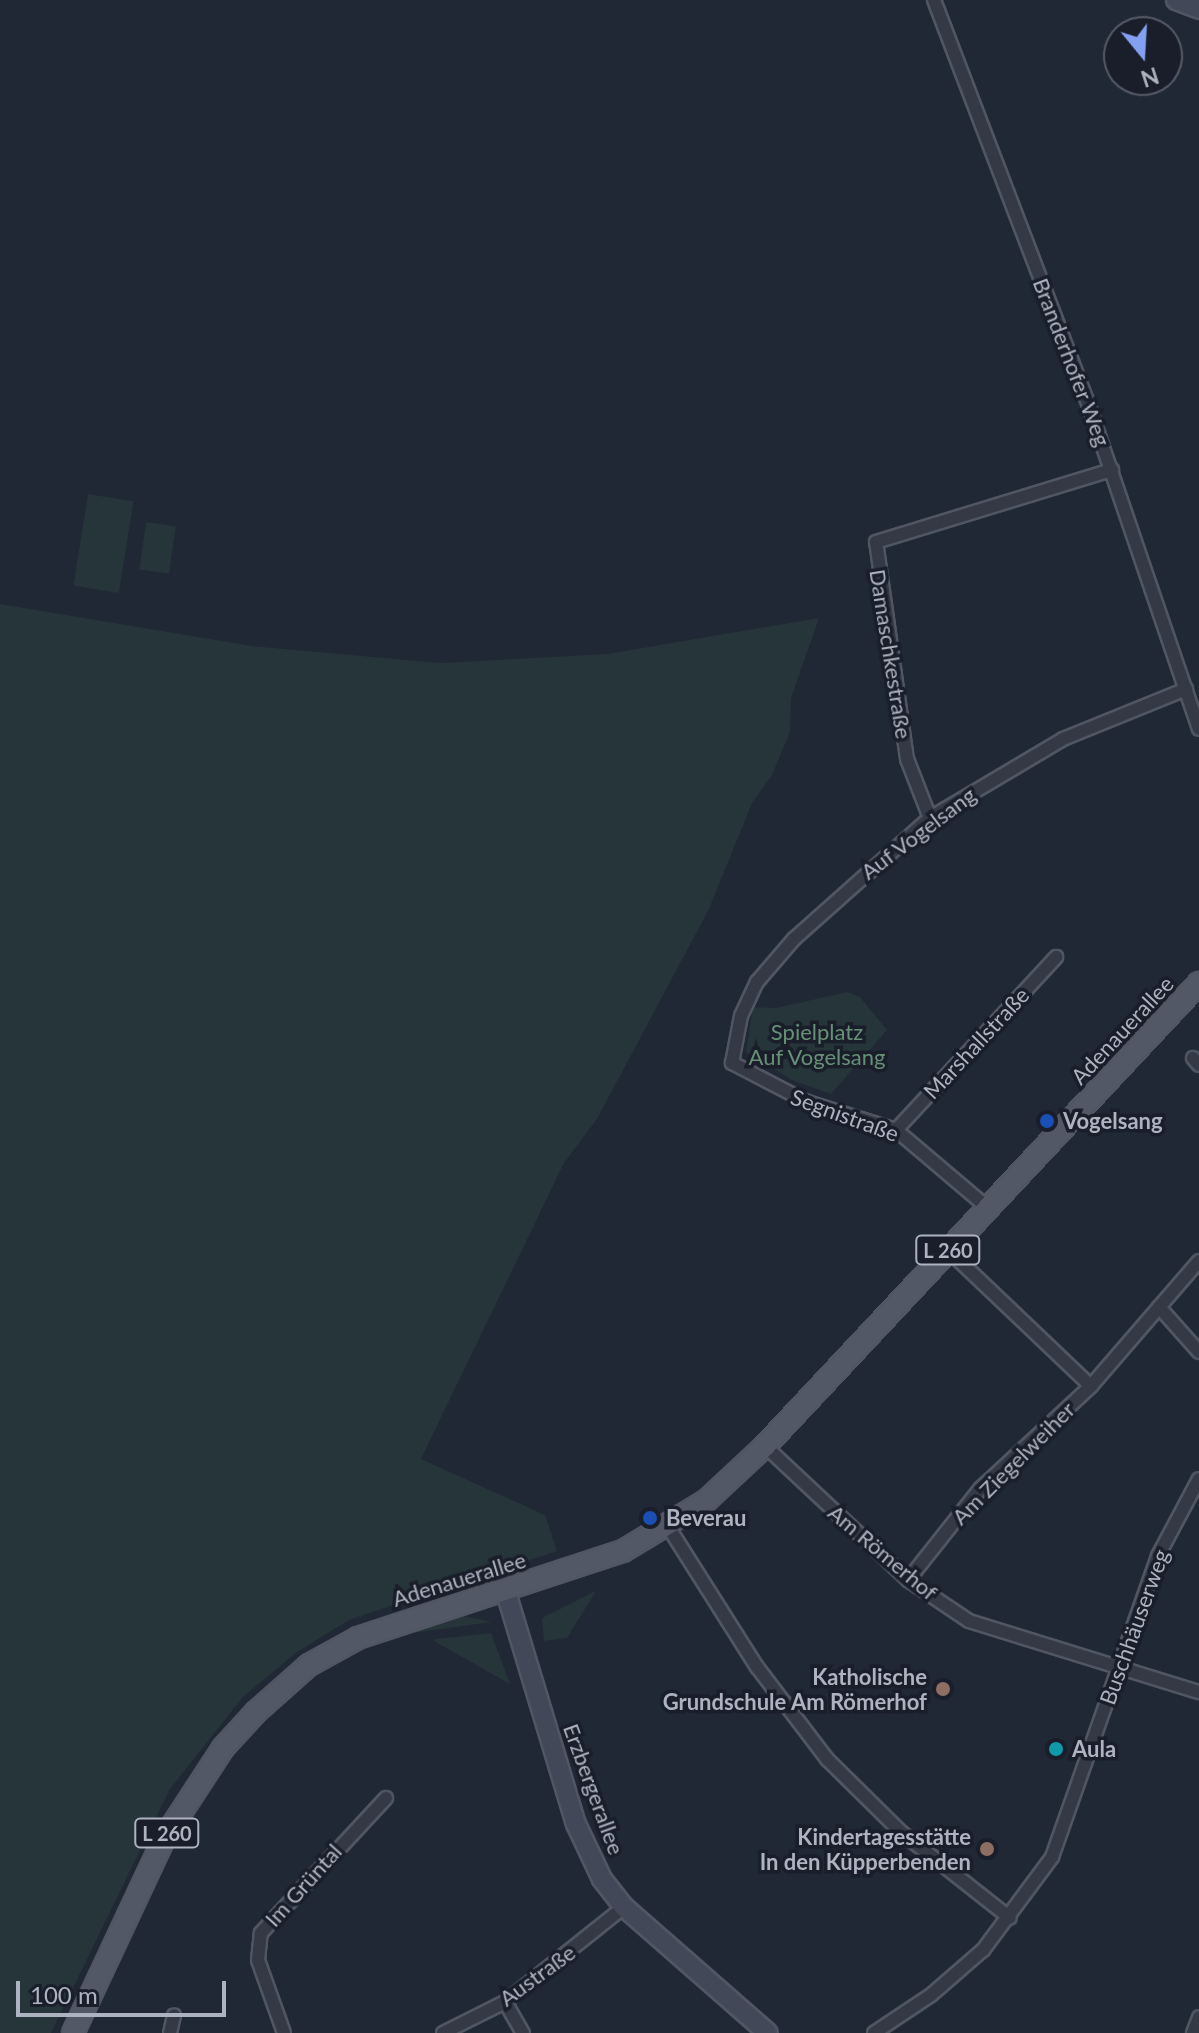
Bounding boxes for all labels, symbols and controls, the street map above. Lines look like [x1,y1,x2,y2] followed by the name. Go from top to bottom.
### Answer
[1103,16,1183,96] north arrow
[1138,62,1162,93] text: N
[1028,274,1116,450] street label: Branderhofer Weg
[865,567,917,741] street label: Damaschkestraße
[855,781,981,885] street label: Auf Vogelsang
[1065,971,1179,1089] street label: Adenauerallee
[918,982,1034,1104] street label: Marshallstraße
[748,1018,886,1070] park label: Spielplatz Auf Vogelsang
[787,1083,903,1147] street label: Segnistraße
[1063,1108,1163,1134] place label: Vogelsang
[1038,1112,1056,1130] marker: Vogelsang
[914,1234,982,1266] road number: L 260
[946,1396,1080,1530] street label: Am Ziegelweiher
[823,1499,943,1605] street label: Am Römerhof
[666,1505,746,1531] place label: Beverau
[641,1509,659,1527] marker: Beverau
[389,1546,529,1612] street label: Adenauerallee
[1094,1546,1174,1708] street label: Buschhäuserweg
[662,1663,927,1714] place label: Katholische Grundschule Am Römerhof
[934,1680,952,1698] marker: Katholische Grundschule Am Römerhof
[558,1720,630,1858] street label: Erzbergerallee
[1072,1736,1116,1762] place label: Aula
[1047,1740,1065,1758] marker: Aula
[133,1817,201,1849] road number: L 260
[760,1823,971,1874] place label: Kindertagesstätte In den Küpperbenden
[259,1838,347,1932] street label: Im Grüntal
[978,1840,996,1858] marker: Kindertagesstätte In den Küpperbenden
[494,1939,580,2011] street label: Austraße
[20,1965,230,2015] scale bar
[30,1980,98,2009] text: 100 m

